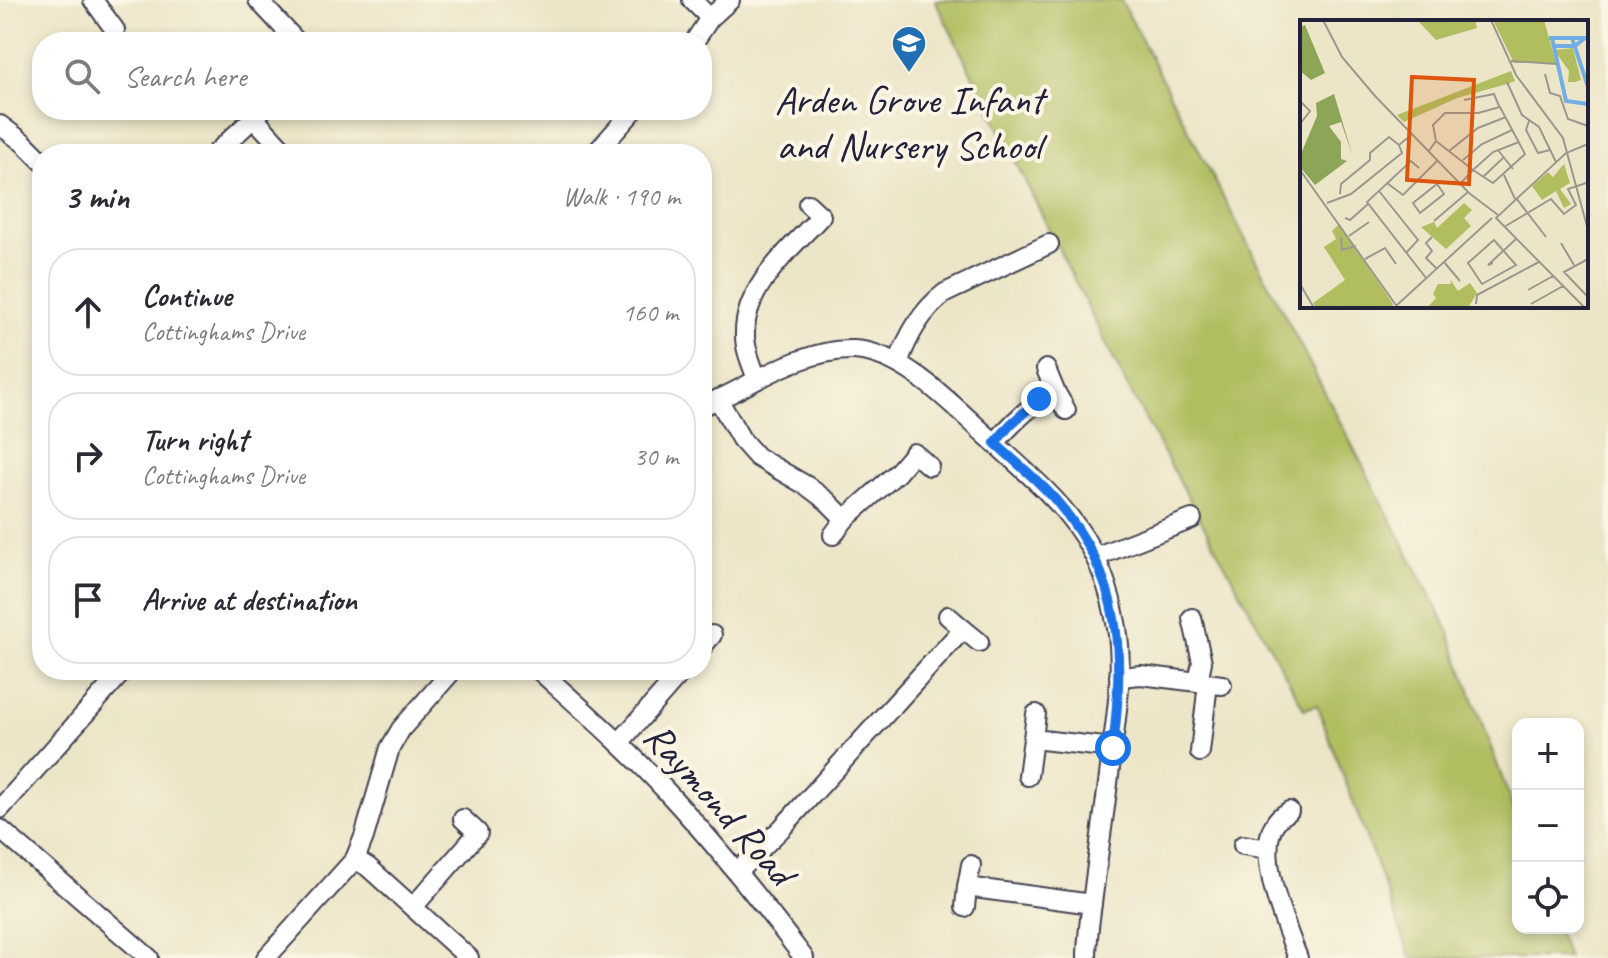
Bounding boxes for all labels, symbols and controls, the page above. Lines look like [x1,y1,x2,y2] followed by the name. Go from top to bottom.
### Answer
[1300,20,1588,308] inset map
[890,24,928,74] school or university icon: Arden Grove Infant and Nursery School
[32,32,712,120] search box
[60,54,104,98] icon: search
[124,57,246,95] text: Search here
[775,75,1049,171] place label: Arden Grove Infant and Nursery School
[64,175,129,218] text: 3 min
[563,180,680,213] text: Walk · 190 m
[142,277,232,315] text: Continue
[66,290,110,334] icon: ahead
[622,296,678,329] text: 160 m
[142,315,305,348] text: Cottinghams Drive
[1021,381,1057,417] route end
[142,421,247,459] text: Turn right
[66,434,110,478] icon: right
[634,440,678,473] text: 30 m
[142,459,305,492] text: Cottinghams Drive
[66,578,110,622] icon: arrive
[142,581,357,619] text: Arrive at destination
[633,712,810,900] street label: Raymond Road
[1512,718,1584,934] map controls
[1512,718,1584,790] button: +
[1095,730,1131,766] route start
[1512,790,1584,862] button: −
[1512,862,1584,934] button: locate

